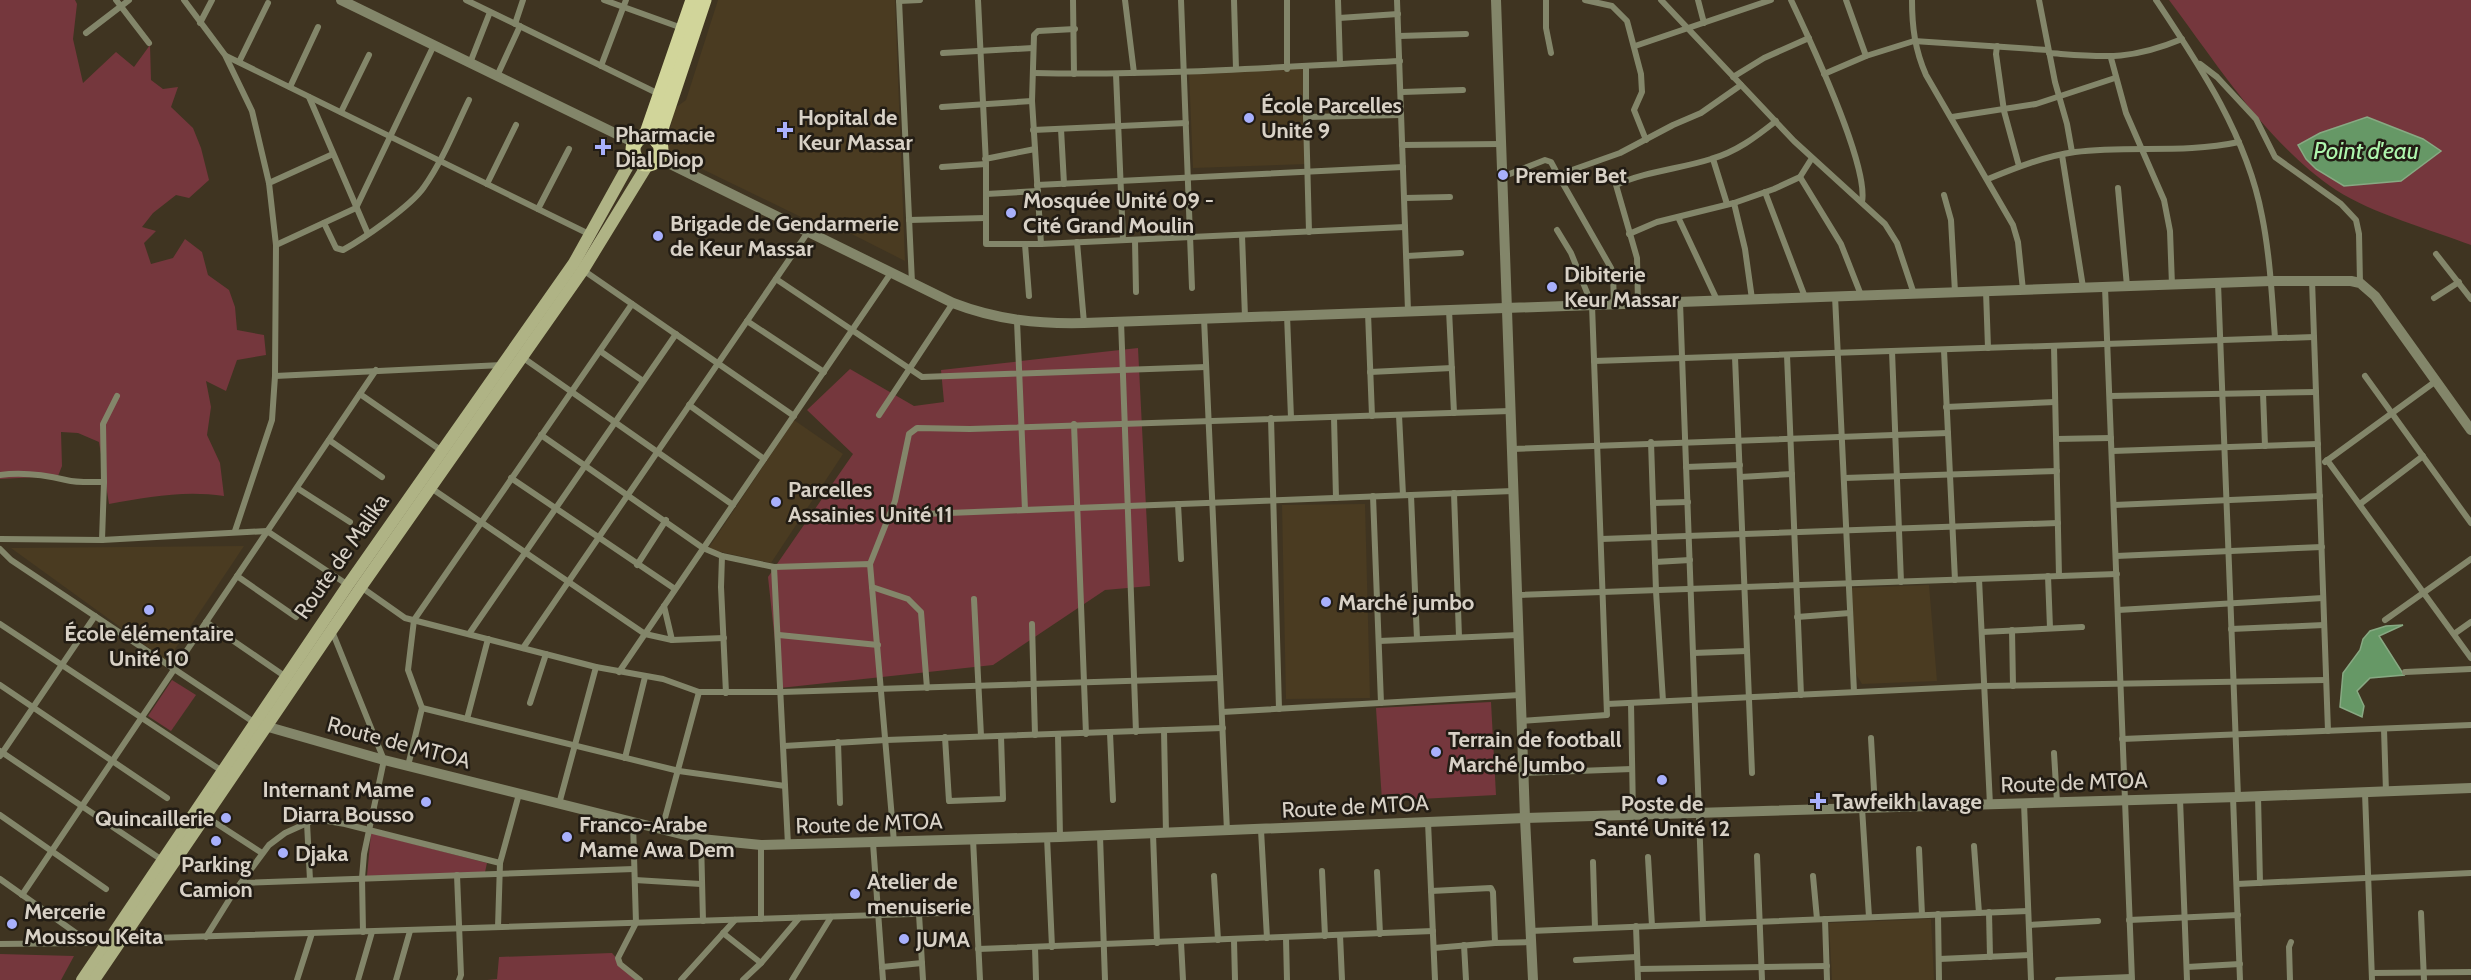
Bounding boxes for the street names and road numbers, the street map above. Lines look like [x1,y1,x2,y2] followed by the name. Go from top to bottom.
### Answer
[288,488,395,624] street label: Route de Malika
[324,710,474,775] street label: Route de MTOA
[2000,766,2148,799] street label: Route de MTOA
[1281,789,1430,824] street label: Route de MTOA
[795,807,943,840] street label: Route de MTOA

